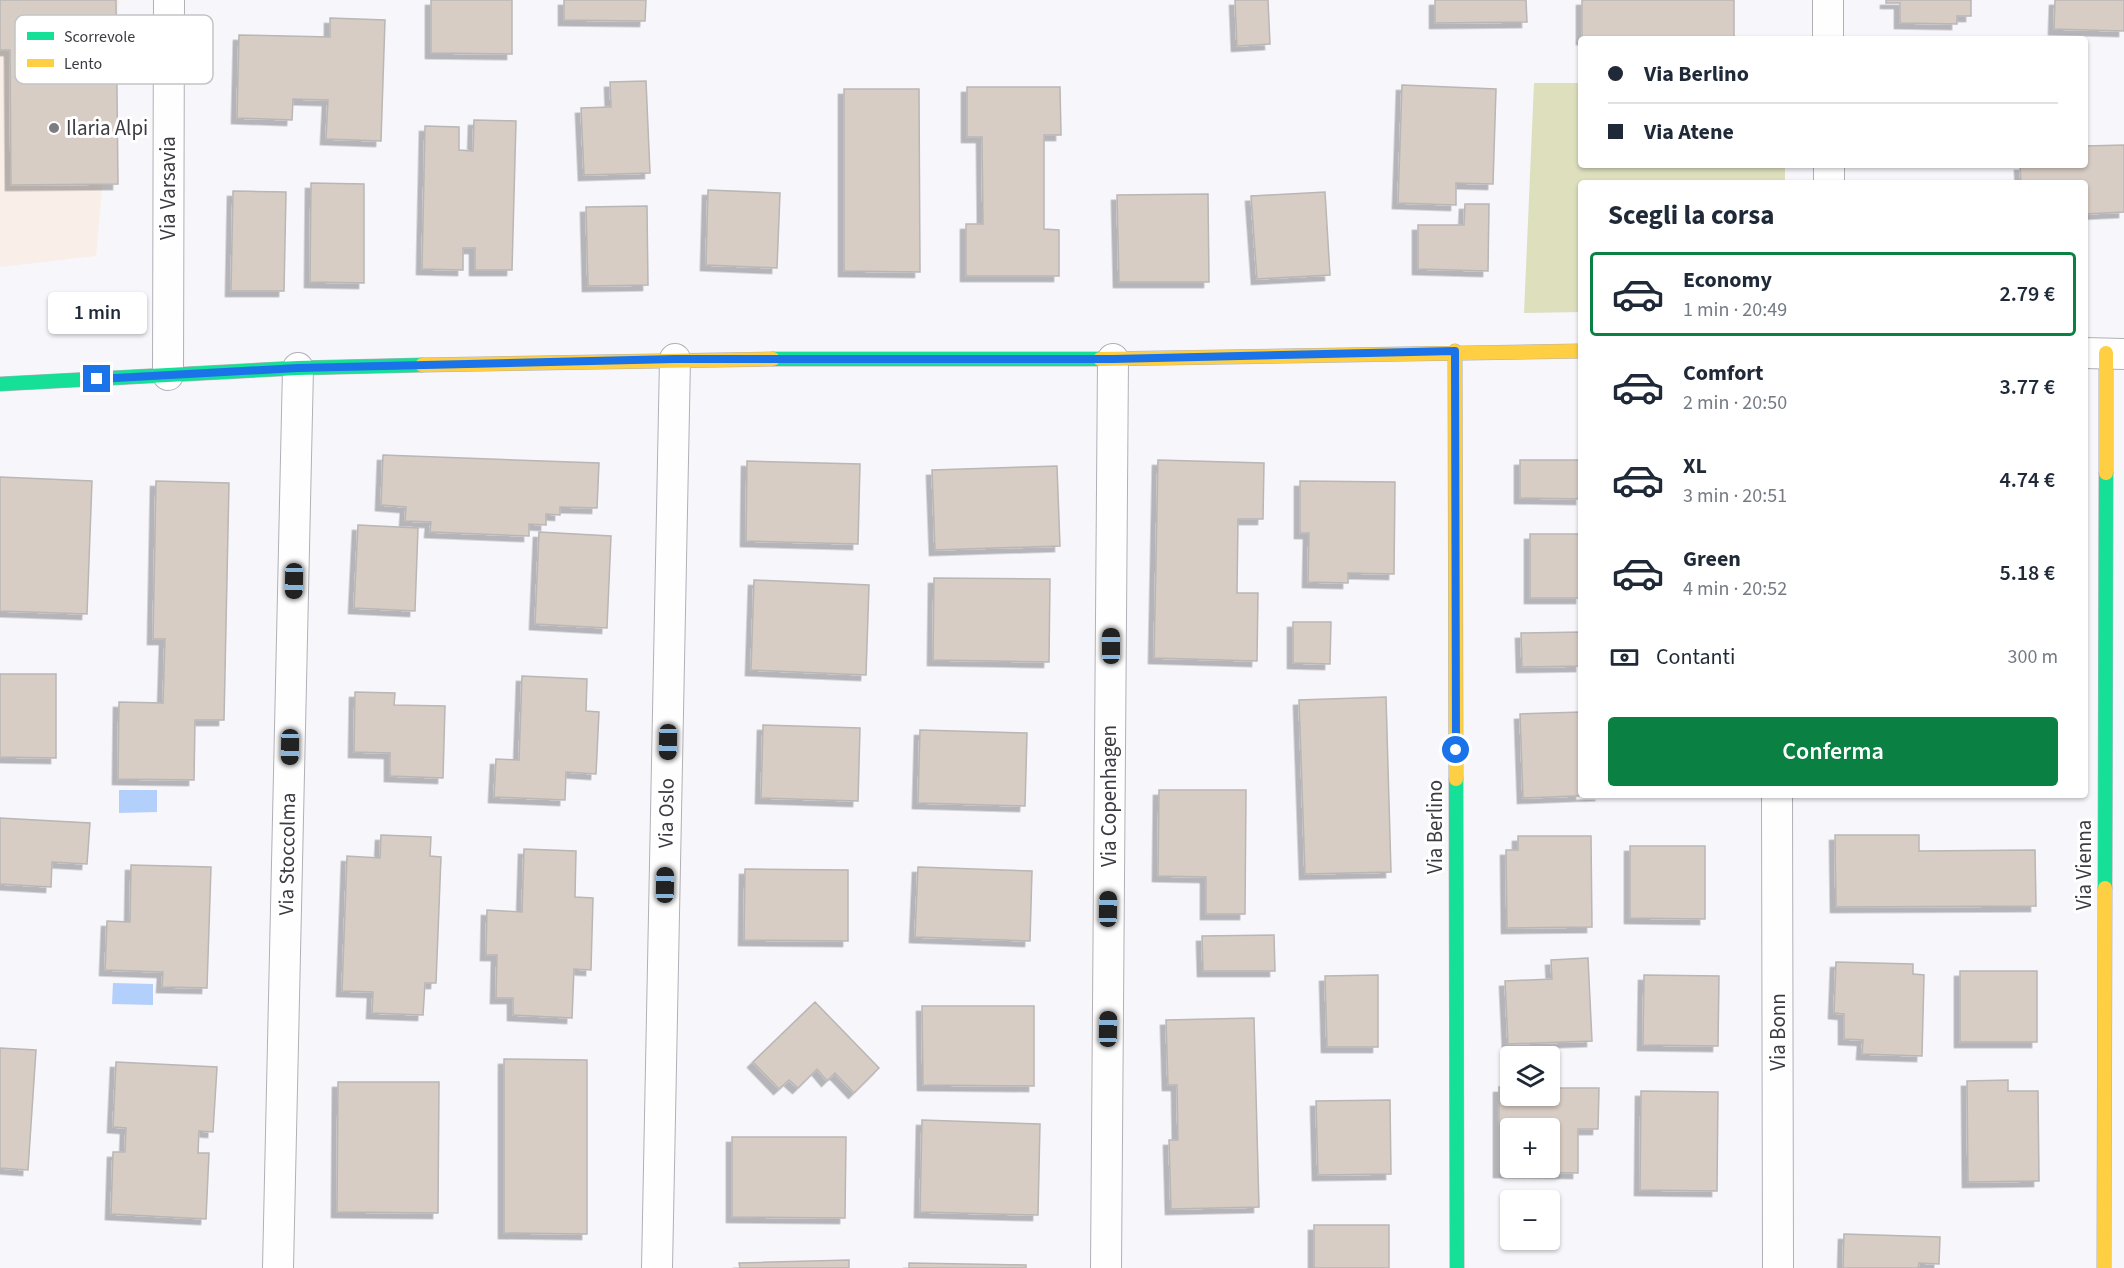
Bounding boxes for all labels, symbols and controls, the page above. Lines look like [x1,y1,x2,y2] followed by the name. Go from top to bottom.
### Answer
[15,15,213,84] legend
[64,26,135,48] text: Scorrevole
[64,53,102,75] text: Lento
[1644,58,1749,90] text: Via Berlino
[66,113,148,143] place label: Ilaria Alpi
[1644,116,1734,148] text: Via Atene
[47,121,61,135] marker: Ilaria Alpi
[153,136,183,240] street label: Via Varsavia
[1608,196,1775,235] text: Scegli la corsa
[1683,264,1772,296] text: Economy
[1611,267,1665,321] icon: car
[1999,278,2055,310] text: 2.79 €
[48,292,146,334] callout: 1 min
[1683,296,1787,324] text: 1 min · 20:49
[74,299,121,327] text: 1 min
[1683,357,1764,389] text: Comfort
[1611,360,1665,414] icon: car
[83,365,110,392] route end
[1999,371,2055,403] text: 3.77 €
[1683,389,1787,417] text: 2 min · 20:50
[1683,450,1707,482] text: XL
[1611,453,1665,507] icon: car
[1999,464,2055,496] text: 4.74 €
[1683,482,1787,510] text: 3 min · 20:51
[1683,543,1741,575] text: Green
[1611,546,1665,600] icon: car
[1999,557,2055,589] text: 5.18 €
[285,563,303,599] car
[1683,575,1787,603] text: 4 min · 20:52
[1102,628,1120,664] car
[1608,641,1641,674] icon: cash
[1656,641,1735,673] text: Contanti
[2008,643,2058,671] text: 300 m
[1608,717,2058,786] button: Conferma
[659,724,677,760] car
[1094,725,1124,867] street label: Via Copenhagen
[281,729,299,765] car
[1442,736,1469,763] route start
[650,778,682,848] street label: Via Oslo
[1420,780,1450,874] street label: Via Berlino
[271,792,303,916] street label: Via Stoccolma
[2069,820,2099,910] street label: Via Vienna
[656,867,674,903] car
[1099,891,1117,927] car
[1763,993,1793,1071] street label: Via Bonn
[1099,1011,1117,1047] car
[1500,1046,1560,1250] map controls
[1500,1046,1560,1106] button: layers
[1500,1118,1560,1178] button: +
[1500,1190,1560,1250] button: −

